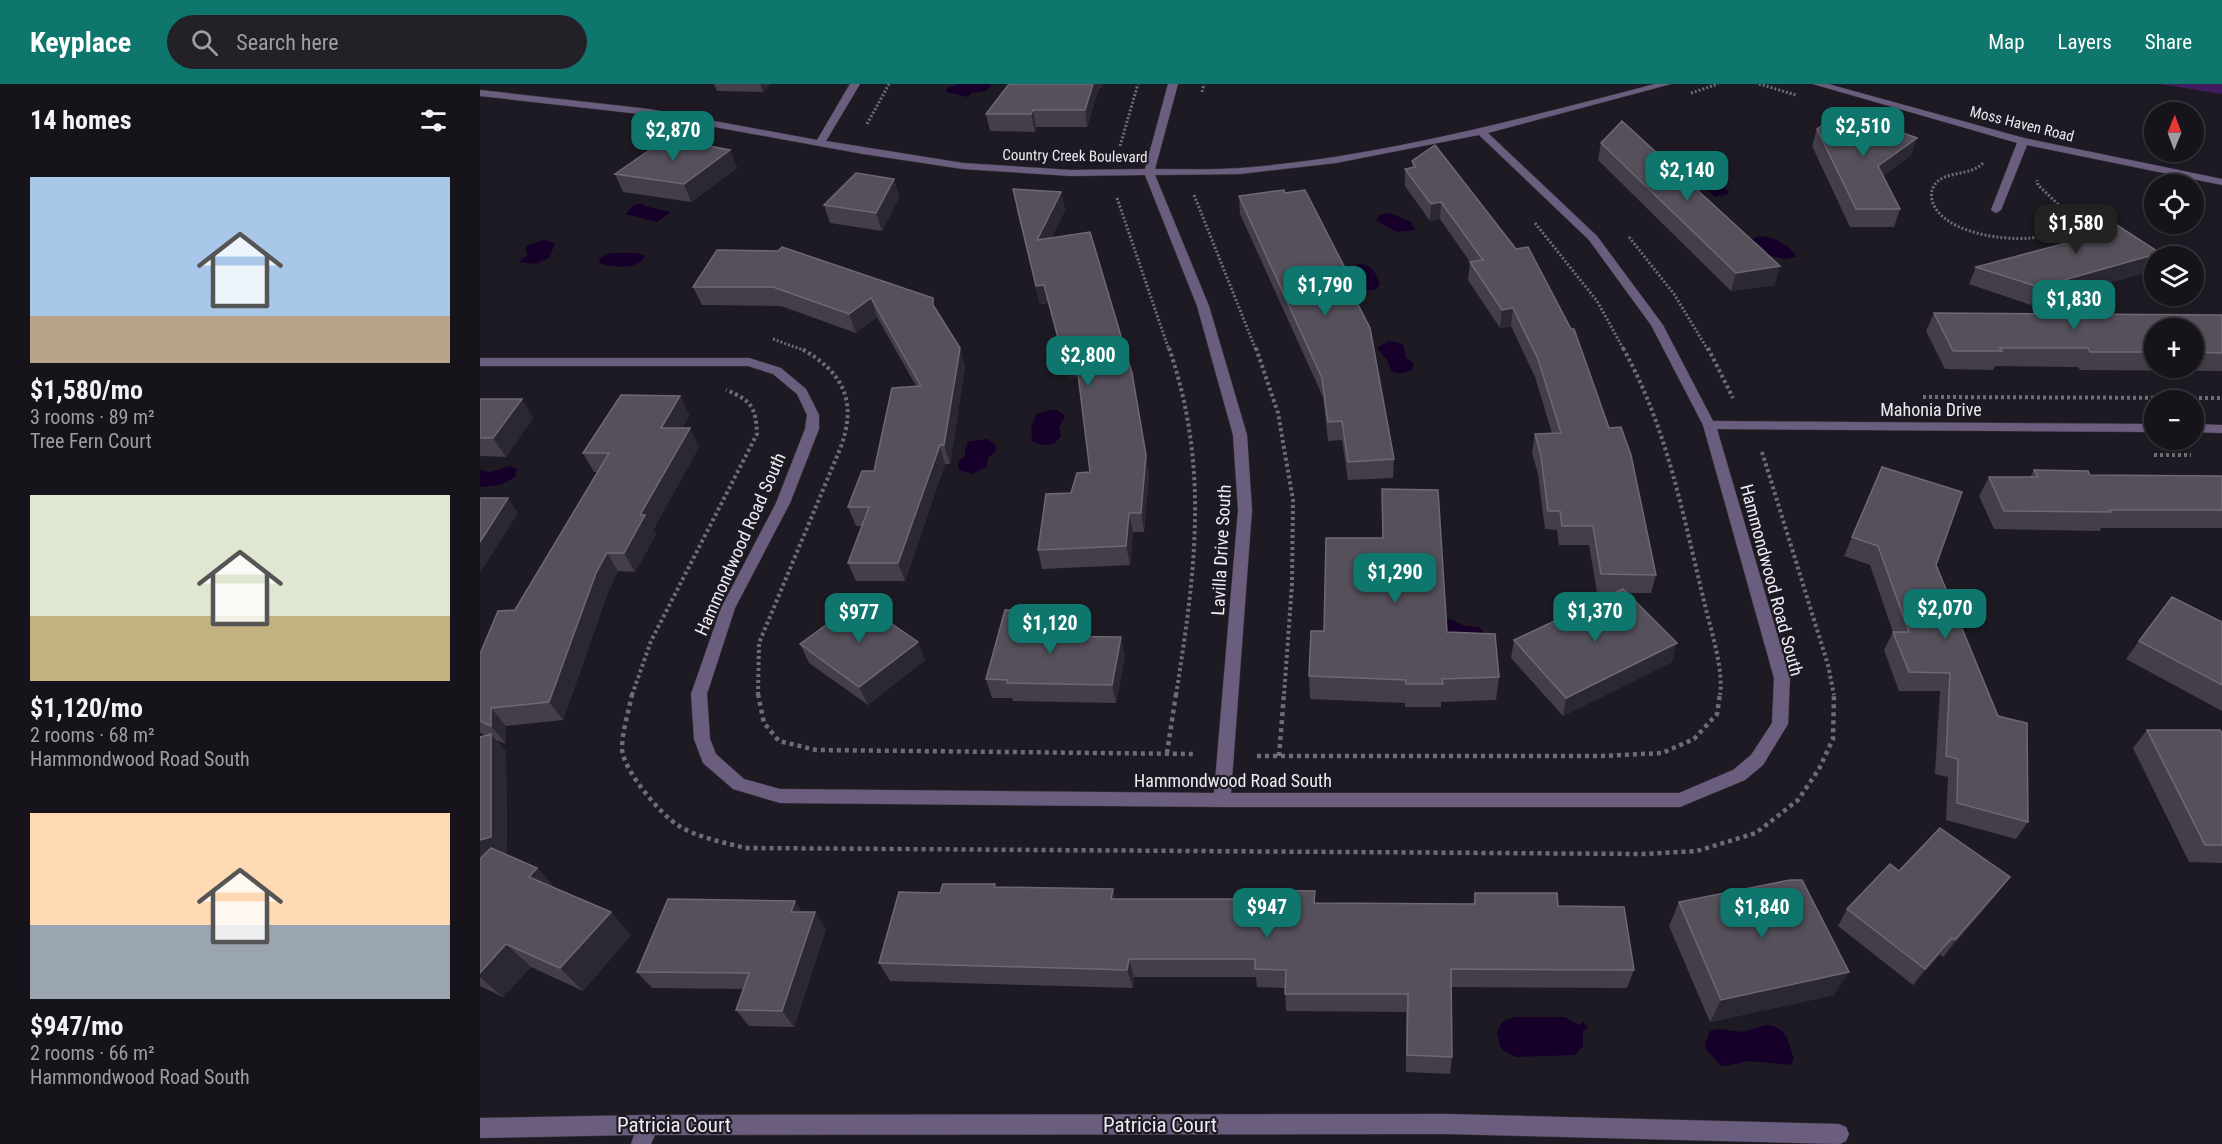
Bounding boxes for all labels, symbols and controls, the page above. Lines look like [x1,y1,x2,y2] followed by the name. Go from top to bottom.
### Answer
[167,15,587,69] search box
[30,26,131,59] text: Keyplace
[188,26,221,59] icon: search
[236,30,339,55] text: Search here
[1988,30,2025,54] text: Map
[2058,30,2112,54] text: Layers
[2145,30,2192,54] text: Share
[1968,102,2076,146] street label: Moss Haven Road
[2144,102,2204,162] north arrow
[2144,102,2204,450] map controls
[417,104,450,137] icon: filters
[30,105,132,135] text: 14 homes
[1814,107,1912,158] pin: $2,510
[624,111,722,162] pin: $2,870
[1835,114,1891,138] text: $2,510
[645,118,701,142] text: $2,870
[1002,146,1148,166] street label: Country Creek Boulevard
[1638,151,1736,202] pin: $2,140
[1659,158,1715,182] text: $2,140
[2144,174,2204,234] button: locate
[2027,204,2125,255] pin: $1,580
[2048,211,2104,235] text: $1,580
[186,216,294,324] icon: home
[2144,246,2204,306] button: layers
[1276,266,1374,317] pin: $1,790
[1297,273,1353,297] text: $1,790
[2025,280,2123,331] pin: $1,830
[2046,287,2102,311] text: $1,830
[2144,318,2204,378] button: +
[1039,336,1137,387] pin: $2,800
[1060,343,1116,367] text: $2,800
[30,375,143,405] text: $1,580/mo
[2144,390,2204,450] button: −
[1880,399,1982,420] street label: Mahonia Drive
[30,405,155,429] text: 3 rooms · 89 m²
[30,429,152,453] text: Tree Fern Court
[690,449,790,639] street label: Hammondwood Road South
[1736,482,1808,678] street label: Hammondwood Road South
[1207,484,1235,616] street label: Lavilla Drive South
[186,534,294,642] icon: home
[1346,553,1444,604] pin: $1,290
[1367,560,1423,584] text: $1,290
[1896,589,1994,640] pin: $2,070
[1546,592,1644,643] pin: $1,370
[823,593,895,644] pin: $977
[1917,596,1973,620] text: $2,070
[1567,599,1623,623] text: $1,370
[839,600,879,624] text: $977
[1001,604,1099,655] pin: $1,120
[1022,611,1078,635] text: $1,120
[30,693,143,723] text: $1,120/mo
[30,723,155,747] text: 2 rooms · 68 m²
[30,747,250,771] text: Hammondwood Road South
[1134,770,1332,791] street label: Hammondwood Road South
[186,852,294,960] icon: home
[1231,888,1303,939] pin: $947
[1713,888,1811,939] pin: $1,840
[1247,895,1287,919] text: $947
[1734,895,1790,919] text: $1,840
[30,1011,123,1041] text: $947/mo
[30,1041,155,1065] text: 2 rooms · 66 m²
[30,1065,250,1089] text: Hammondwood Road South
[617,1113,731,1137] street label: Patricia Court
[1103,1113,1217,1137] street label: Patricia Court

